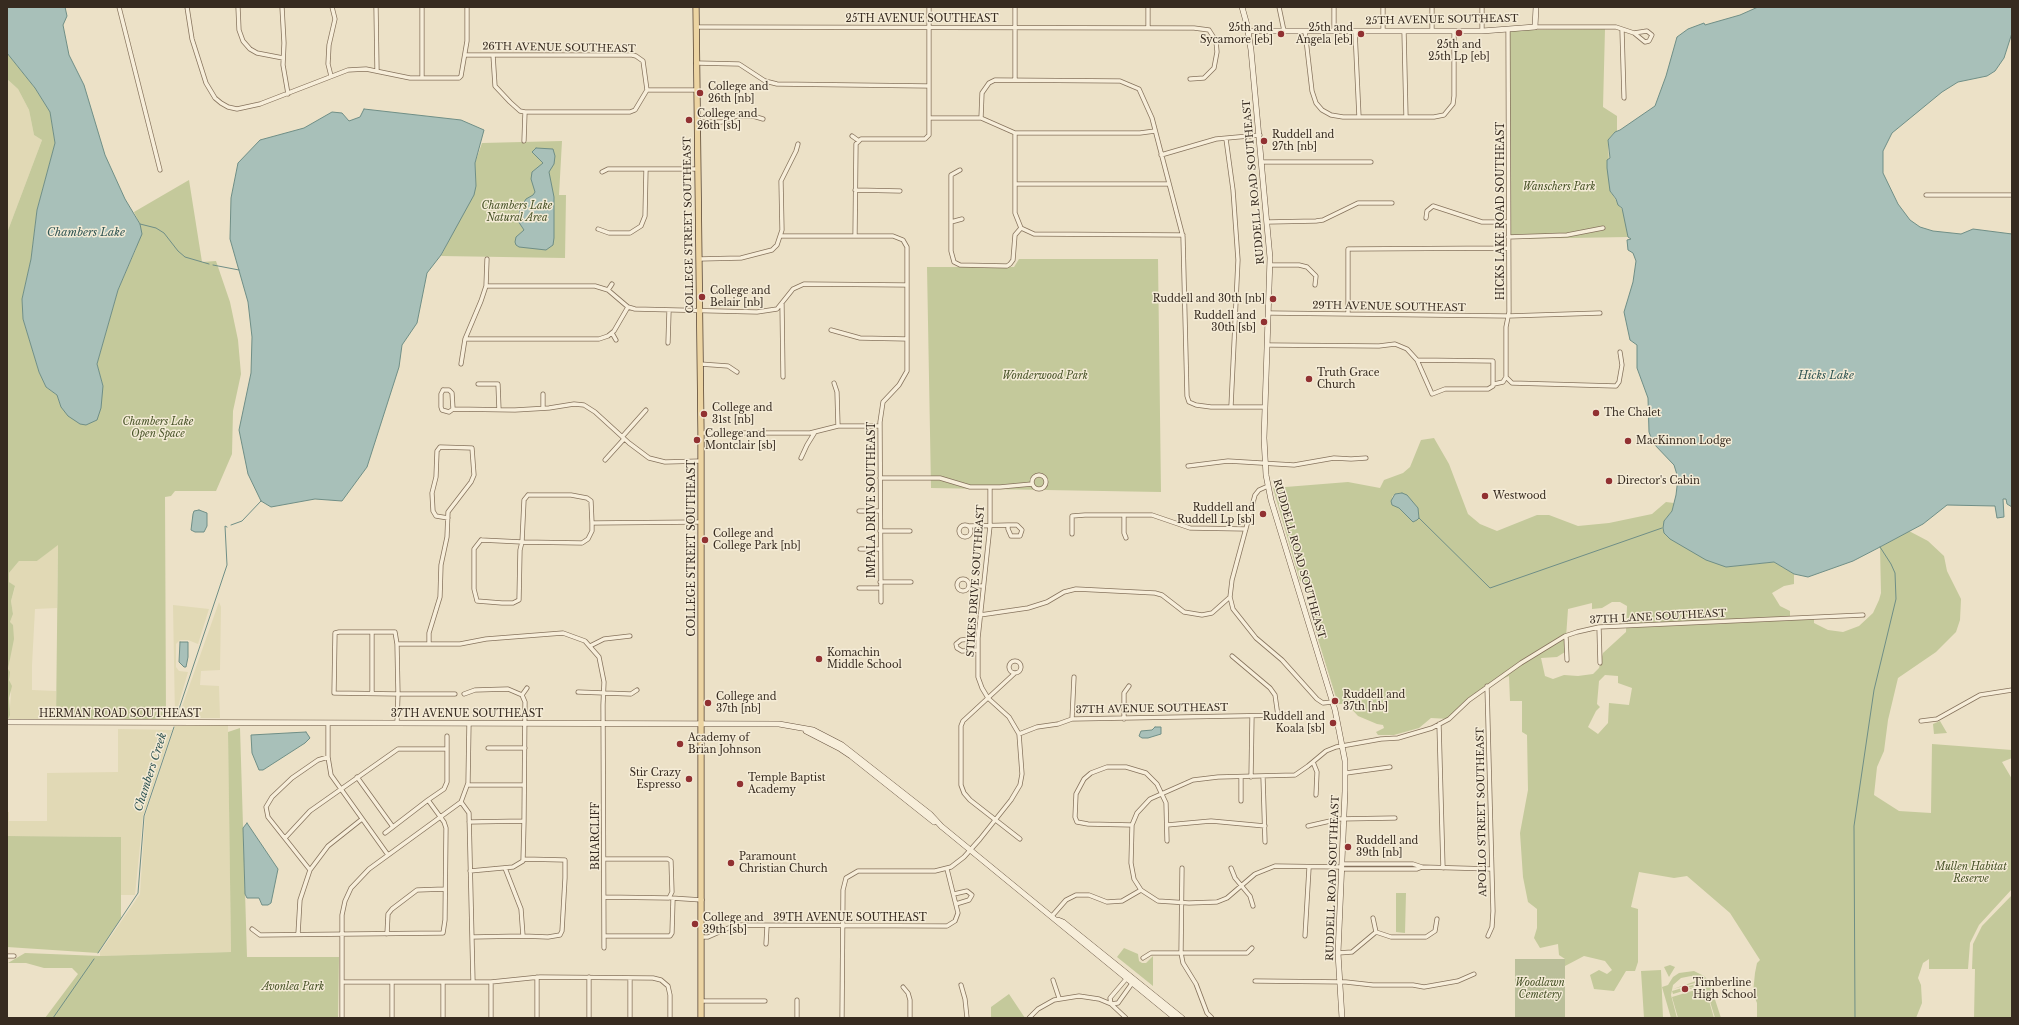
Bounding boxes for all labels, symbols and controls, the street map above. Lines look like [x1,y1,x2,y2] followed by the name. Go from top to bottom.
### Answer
[846,13,998,25] street label: 25TH AVENUE SOUTHEAST
[1365,13,1519,27] street label: 25TH AVENUE SOUTHEAST
[1200,22,1273,46] place label: 25th and Sycamore [eb]
[1296,22,1353,46] place label: 25th and Angela [eb]
[1454,28,1464,38] marker: 25th and 25th Lp [eb]
[1276,29,1286,39] marker: 25th and Sycamore [eb]
[1356,29,1366,39] marker: 25th and Angela [eb]
[1428,39,1490,62] place label: 25th and 25th Lp [eb]
[482,41,636,55] street label: 26TH AVENUE SOUTHEAST
[708,81,769,104] place label: College and 26th [nb]
[695,88,705,98] marker: College and 26th [nb]
[1241,99,1267,265] street label: RUDDELL ROAD SOUTHEAST
[697,108,758,132] place label: College and 26th [sb]
[684,115,694,125] marker: College and 26th [sb]
[1495,122,1507,300] street label: HICKS LAKE ROAD SOUTHEAST
[1272,129,1334,152] place label: Ruddell and 27th [nb]
[1259,136,1269,146] marker: Ruddell and 27th [nb]
[681,137,697,313] street label: COLLEGE STREET SOUTHEAST
[1523,181,1595,193] park label: Wanschers Park
[482,200,552,224] park label: Chambers Lake Natural Area
[47,226,125,240] water label: Chambers Lake
[710,285,771,308] place label: College and Belair [nb]
[697,292,707,302] marker: College and Belair [nb]
[1153,293,1265,305] place label: Ruddell and 30th [nb]
[1268,294,1278,304] marker: Ruddell and 30th [nb]
[1312,300,1466,314] street label: 29TH AVENUE SOUTHEAST
[1194,310,1256,334] place label: Ruddell and 30th [sb]
[1259,317,1269,327] marker: Ruddell and 30th [sb]
[1317,367,1379,390] place label: Truth Grace Church
[1798,369,1854,383] water label: Hicks Lake
[1002,370,1088,382] park label: Wonderwood Park
[1304,374,1314,384] marker: Truth Grace Church
[712,402,773,426] place label: College and 31st [nb]
[1604,407,1661,419] place label: The Chalet
[1591,408,1601,418] marker: The Chalet
[699,409,709,419] marker: College and 31st [nb]
[123,416,193,440] park label: Chambers Lake Open Space
[866,422,878,578] street label: IMPALA DRIVE SOUTHEAST
[705,428,776,452] place label: College and Montclair [sb]
[692,435,702,445] marker: College and Montclair [sb]
[1636,435,1731,447] place label: MacKinnon Lodge
[1623,436,1633,446] marker: MacKinnon Lodge
[686,460,698,636] street label: COLLEGE STREET SOUTHEAST
[1617,475,1700,487] place label: Director's Cabin
[1604,476,1614,486] marker: Director's Cabin
[1270,478,1328,640] street label: RUDDELL ROAD SOUTHEAST
[1493,490,1546,502] place label: Westwood
[1480,491,1490,501] marker: Westwood
[1177,502,1255,526] place label: Ruddell and Ruddell Lp [sb]
[965,504,987,658] street label: STIKES DRIVE SOUTHEAST
[1258,509,1268,519] marker: Ruddell and Ruddell Lp [sb]
[713,528,801,552] place label: College and College Park [nb]
[700,535,710,545] marker: College and College Park [nb]
[1589,607,1727,627] street label: 37TH LANE SOUTHEAST
[827,647,902,670] place label: Komachin Middle School
[814,654,824,664] marker: Komachin Middle School
[1343,689,1405,712] place label: Ruddell and 37th [nb]
[716,691,777,714] place label: College and 37th [nb]
[1330,696,1340,706] marker: Ruddell and 37th [nb]
[703,698,713,708] marker: College and 37th [nb]
[1076,702,1228,716] street label: 37TH AVENUE SOUTHEAST
[39,708,201,720] street label: HERMAN ROAD SOUTHEAST
[391,708,543,720] street label: 37TH AVENUE SOUTHEAST
[1263,711,1325,734] place label: Ruddell and Koala [sb]
[1328,718,1338,728] marker: Ruddell and Koala [sb]
[1475,727,1489,897] street label: APOLLO STREET SOUTHEAST
[132,731,170,813] water label: Chambers Creek
[688,732,761,756] place label: Academy of Brian Johnson
[675,739,685,749] marker: Academy of Brian Johnson
[629,767,681,790] place label: Stir Crazy Espresso
[748,772,826,796] place label: Temple Baptist Academy
[684,774,694,784] marker: Stir Crazy Espresso
[735,779,745,789] marker: Temple Baptist Academy
[1324,795,1342,961] street label: RUDDELL ROAD SOUTHEAST
[590,802,602,870] street label: BRIARCLIFF
[1356,835,1418,858] place label: Ruddell and 39th [nb]
[1343,842,1353,852] marker: Ruddell and 39th [nb]
[739,851,828,874] place label: Paramount Christian Church
[726,858,736,868] marker: Paramount Christian Church
[1935,861,2007,884] park label: Mullen Habitat Reserve
[703,912,764,936] place label: College and 39th [sb]
[773,912,927,924] street label: 39TH AVENUE SOUTHEAST
[690,919,700,929] marker: College and 39th [sb]
[1515,977,1565,1000] park label: Woodlawn Cemetery
[1693,977,1756,1000] place label: Timberline High School
[262,981,324,993] park label: Avonlea Park
[1680,984,1690,994] marker: Timberline High School

